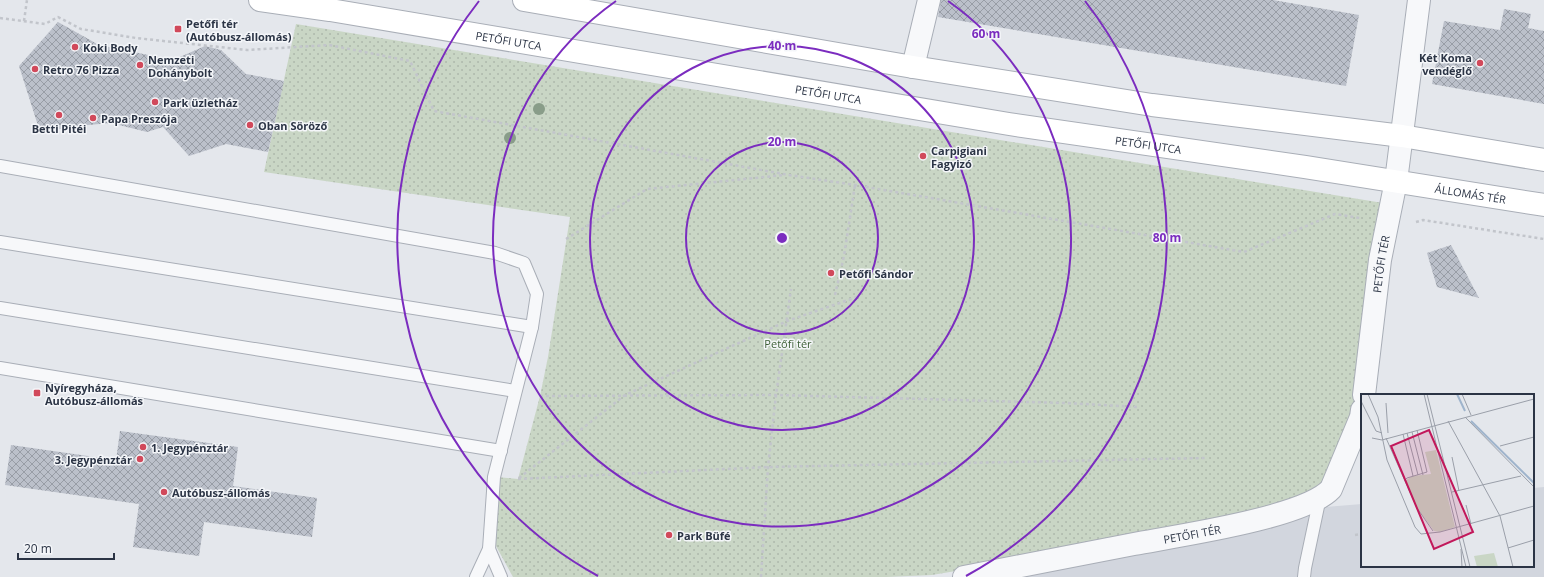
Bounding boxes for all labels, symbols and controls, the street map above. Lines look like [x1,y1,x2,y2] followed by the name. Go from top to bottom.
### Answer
[186,16,292,44] place label: Petőfi tér (Autóbusz-állomás)
[173,24,183,34] marker: Petőfi tér (Autóbusz-állomás)
[972,25,1000,42] text: 60 m
[475,27,543,53] street label: PETŐFI UTCA
[768,37,796,54] text: 40 m
[83,40,138,55] place label: Koki Body
[70,42,80,52] marker: Koki Body
[1419,50,1472,78] place label: Két Koma vendéglő
[148,52,212,80] place label: Nemzeti Dohánybolt
[1475,58,1485,68] marker: Két Koma vendéglő
[135,60,145,70] marker: Nemzeti Dohánybolt
[43,62,119,77] place label: Retro 76 Pizza
[30,64,40,74] marker: Retro 76 Pizza
[794,81,863,107] street label: PETŐFI UTCA
[163,95,238,110] place label: Park üzletház
[150,97,160,107] marker: Park üzletház
[54,110,64,120] marker: Betti Pitéi
[101,111,177,126] place label: Papa Preszója
[88,113,98,123] marker: Papa Preszója
[258,118,327,133] place label: Oban Söröző
[245,120,255,130] marker: Oban Söröző
[32,121,86,136] place label: Betti Pitéi
[1114,132,1183,156] street label: PETŐFI UTCA
[768,133,796,150] text: 20 m
[931,143,987,171] place label: Carpigiani Fagyizó
[918,151,928,161] marker: Carpigiani Fagyizó
[1434,180,1507,206] street label: ÁLLOMÁS TÉR
[1153,229,1181,246] text: 80 m
[775,231,789,245] centre of rings
[1369,234,1392,294] street label: PETŐFI TÉR
[839,266,913,281] place label: Petőfi Sándor
[826,268,836,278] marker: Petőfi Sándor
[764,336,812,351] park label: Petőfi tér
[45,380,144,408] place label: Nyíregyháza, Autóbusz-állomás
[32,388,42,398] marker: Nyíregyháza, Autóbusz-állomás
[1361,394,1534,567] inset map
[151,440,228,455] place label: 1. Jegypénztár
[138,442,148,452] marker: 1. Jegypénztár
[55,452,132,467] place label: 3. Jegypénztár
[135,454,145,464] marker: 3. Jegypénztár
[172,485,271,500] place label: Autóbusz-állomás
[159,487,169,497] marker: Autóbusz-állomás
[1162,521,1222,546] street label: PETŐFI TÉR
[677,528,731,543] place label: Park Büfé
[664,530,674,540] marker: Park Büfé
[18,535,114,561] scale bar
[24,540,52,557] text: 20 m

